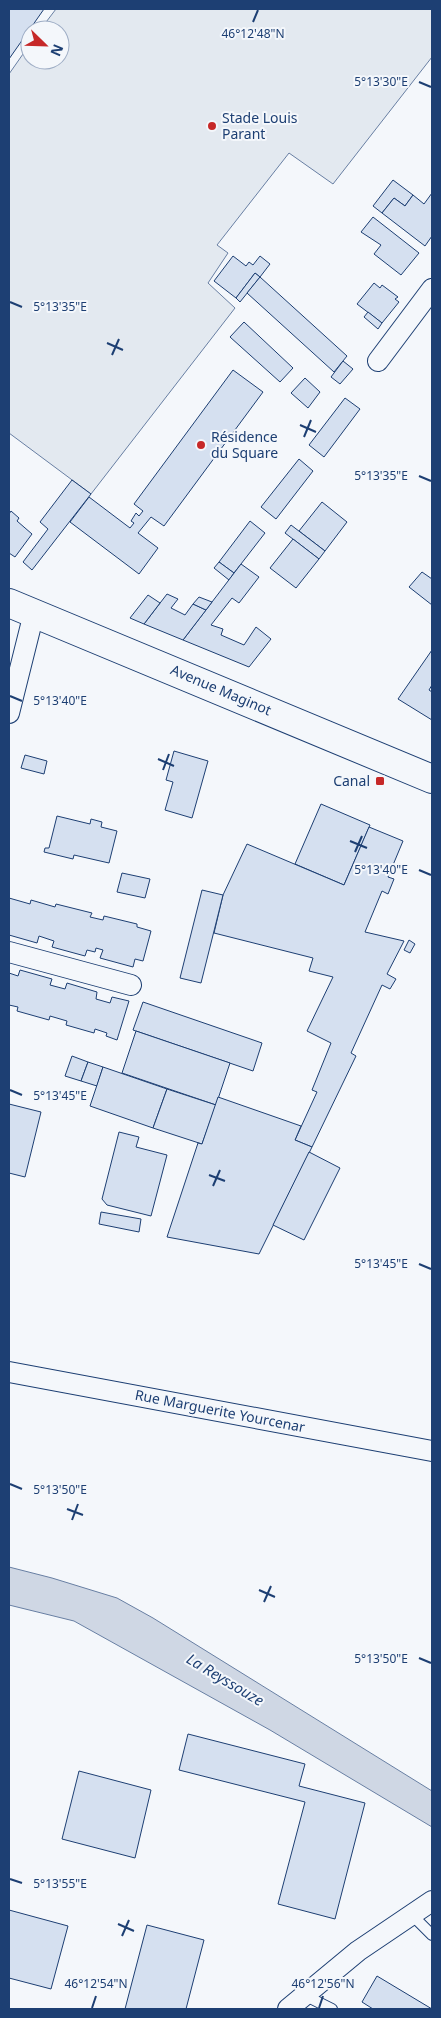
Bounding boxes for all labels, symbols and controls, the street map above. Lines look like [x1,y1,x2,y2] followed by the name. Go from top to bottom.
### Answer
[20,20,70,70] north arrow
[221,25,285,42] text: 46°12'48"N
[46,41,68,59] text: N
[354,73,408,90] text: 5°13'30"E
[222,108,298,143] place label: Stade Louis Parant
[206,120,218,132] marker: Stade Louis Parant
[33,298,87,315] text: 5°13'35"E
[211,427,278,462] place label: Résidence du Square
[195,439,207,451] marker: Résidence du Square
[354,467,408,484] text: 5°13'35"E
[168,660,274,719] street label: Avenue Maginot
[33,692,87,709] text: 5°13'40"E
[333,771,370,790] place label: Canal
[374,775,386,787] marker: Canal
[354,861,408,878] text: 5°13'40"E
[33,1087,87,1104] text: 5°13'45"E
[354,1255,408,1272] text: 5°13'45"E
[133,1385,307,1436] street label: Rue Marguerite Yourcenar
[33,1481,87,1498] text: 5°13'50"E
[183,1648,268,1710] water label: La Reyssouze
[354,1650,408,1667] text: 5°13'50"E
[33,1875,87,1892] text: 5°13'55"E
[64,1975,128,1992] text: 46°12'54"N
[291,1975,355,1992] text: 46°12'56"N

